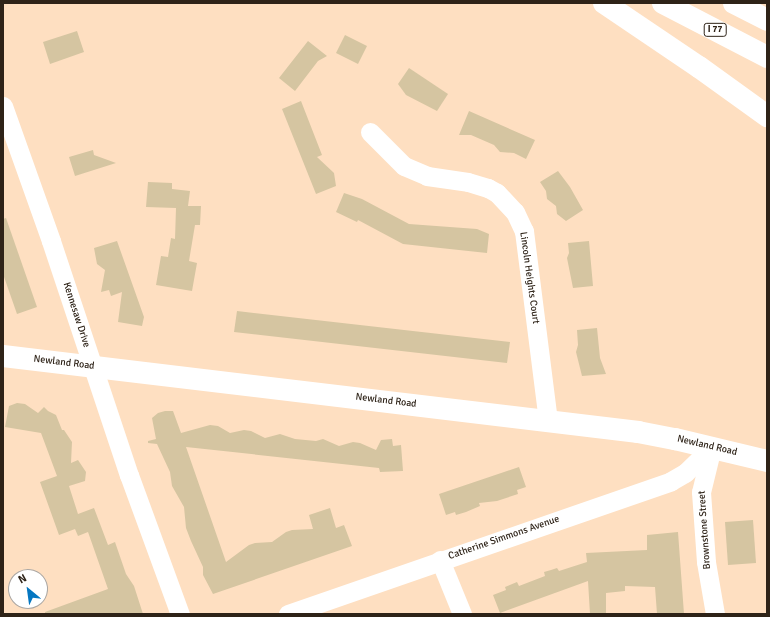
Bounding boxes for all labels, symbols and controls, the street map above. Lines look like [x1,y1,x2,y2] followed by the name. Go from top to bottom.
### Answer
[703,23,727,37] road number: I 77
[517,231,541,325] street label: Lincoln Heights Court
[60,281,92,349] street label: Kennesaw Drive
[33,353,95,373] street label: Newland Road
[355,391,417,411] street label: Newland Road
[676,433,738,459] street label: Newland Road
[696,490,714,570] street label: Brownstone Street
[447,513,561,563] street label: Catherine Simmons Avenue
[8,569,48,609] north arrow
[16,571,29,586] text: N

